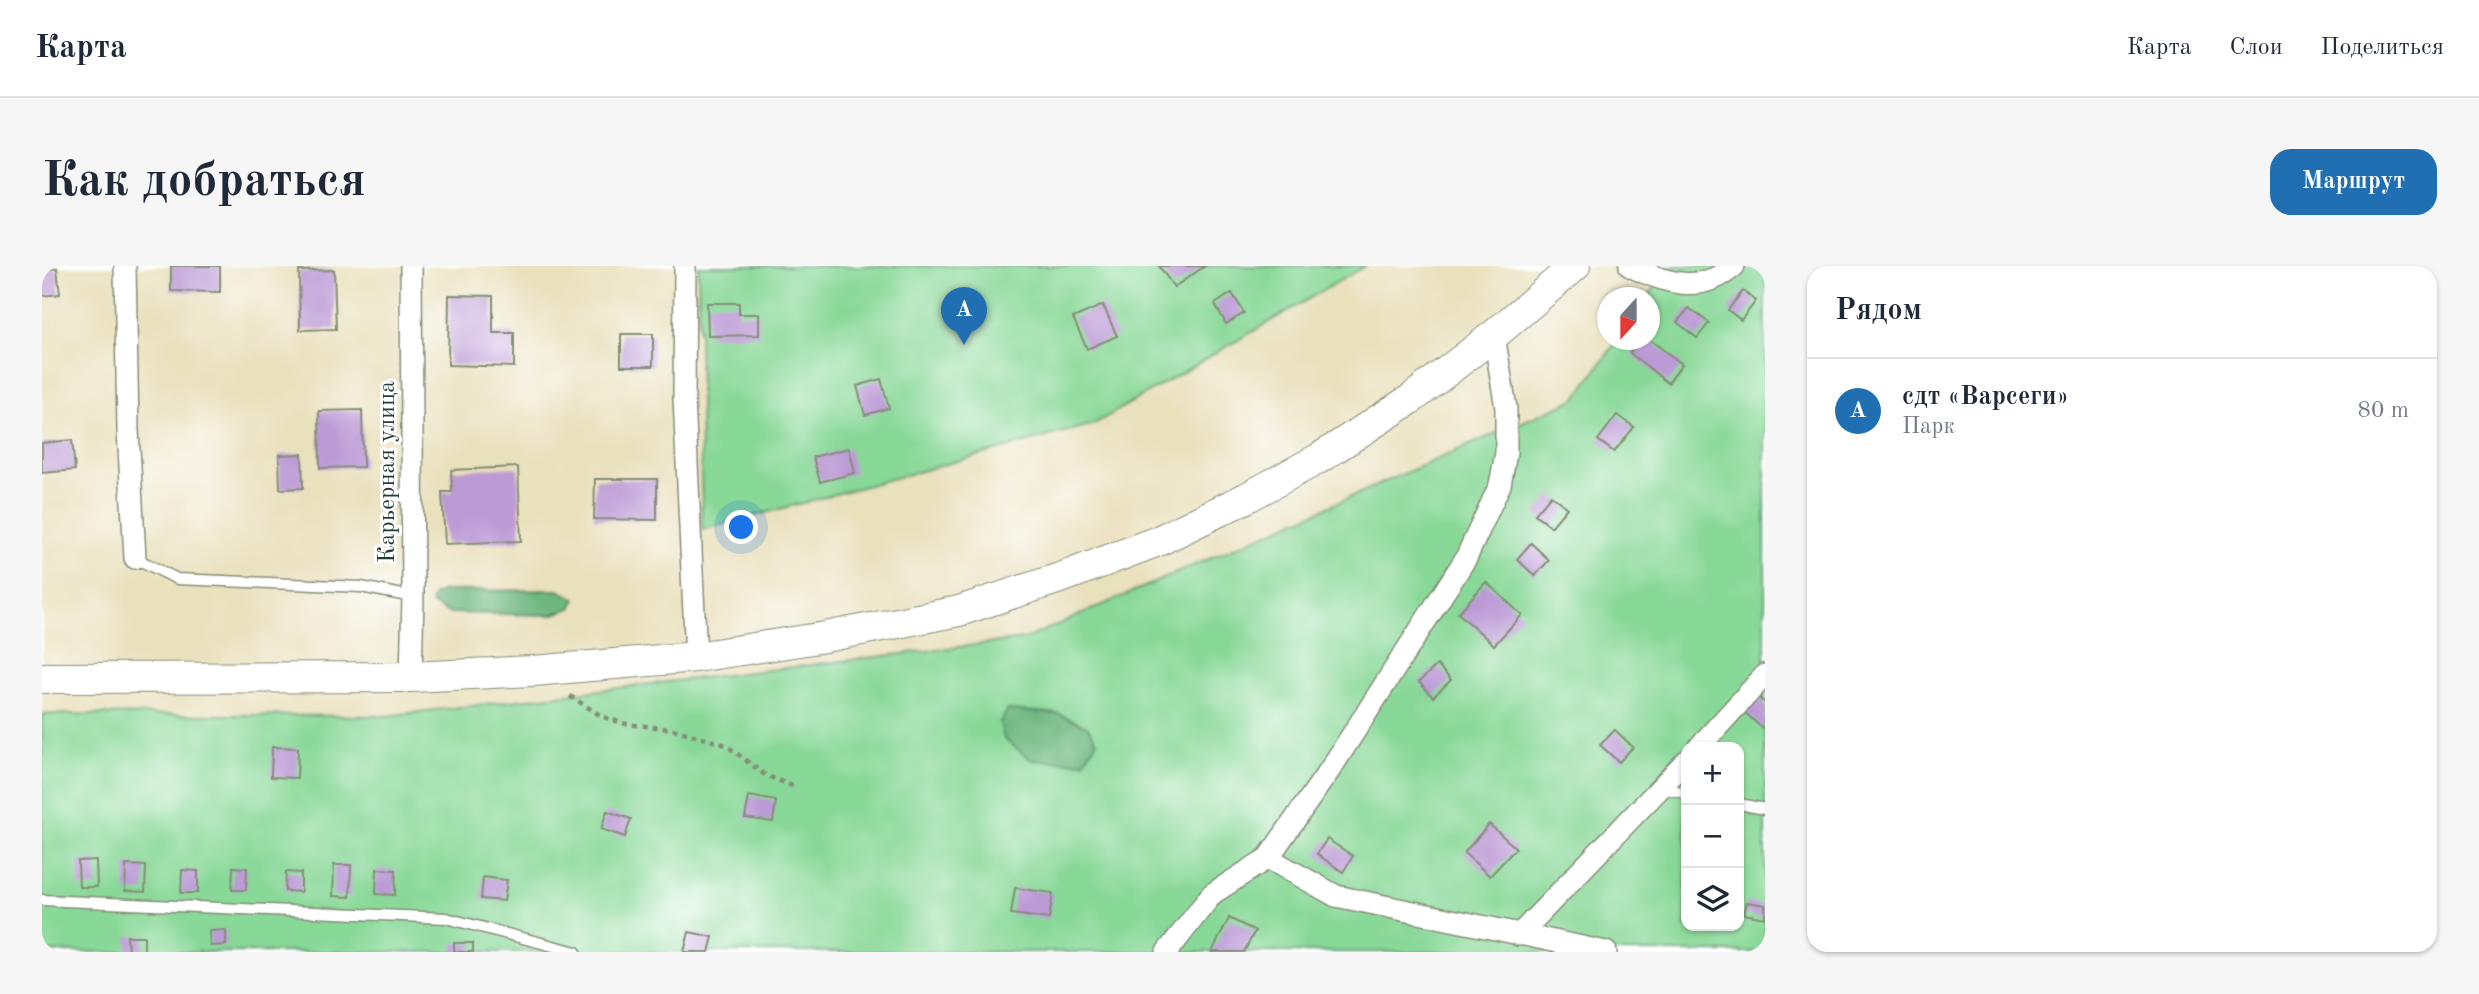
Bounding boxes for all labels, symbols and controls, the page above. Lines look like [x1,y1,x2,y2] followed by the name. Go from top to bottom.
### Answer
[35,32,127,65] text: Карта
[2127,36,2192,60] text: Карта
[2230,36,2283,60] text: Слои
[2321,36,2444,60] text: Поделиться
[2270,149,2437,215] button: Маршрут
[42,158,366,207] text: Как добраться
[941,287,987,345] pin: A
[1597,287,1660,350] north arrow
[1835,296,1922,326] text: Рядом
[376,381,400,563] street label: Карьерная улица
[1902,384,2069,410] text: сдт «Варсеги»
[1849,399,1867,422] text: A
[2358,399,2409,422] text: 80 m
[1902,415,1955,438] text: Парк
[724,510,758,544] your location
[1681,742,1744,931] map controls
[1681,742,1744,805] button: +
[1681,805,1744,868] button: −
[1681,868,1744,931] button: layers

